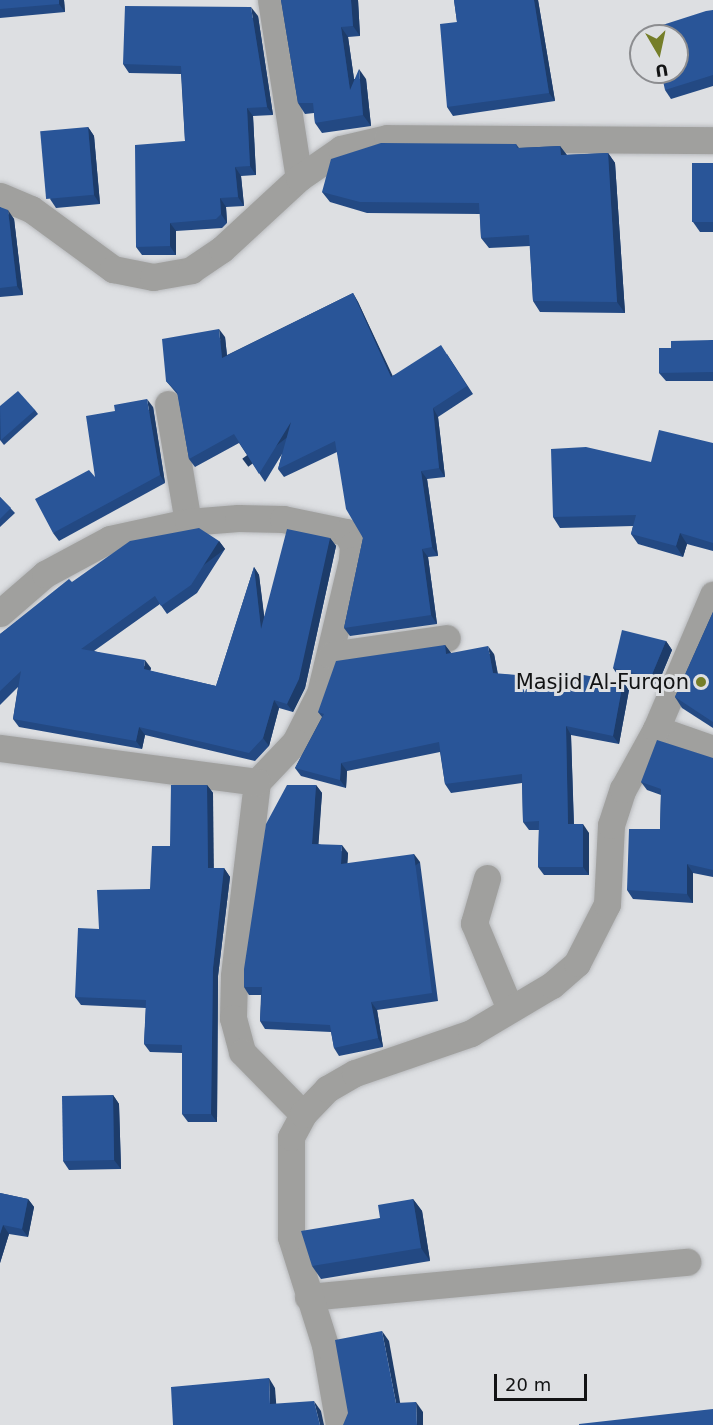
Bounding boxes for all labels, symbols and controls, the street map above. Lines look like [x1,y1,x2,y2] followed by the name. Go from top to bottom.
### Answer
[629,24,689,84] north arrow
[654,60,669,81] text: U
[516,669,689,695] place label: Masjid Al-Furqon
[694,675,708,689] marker: Masjid Al-Furqon
[497,1362,590,1400] scale bar
[505,1374,551,1395] text: 20 m

